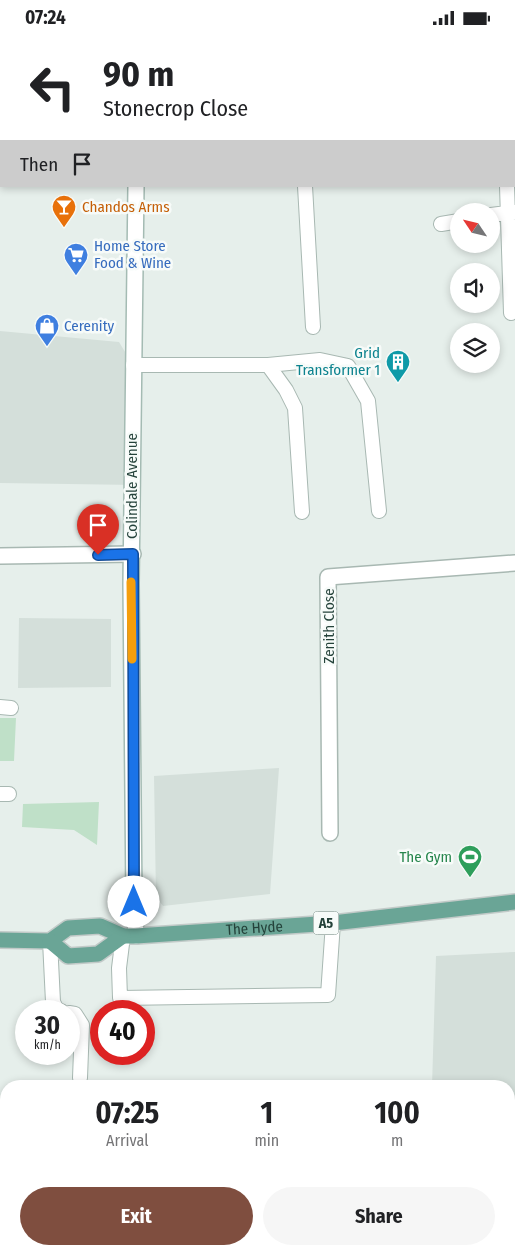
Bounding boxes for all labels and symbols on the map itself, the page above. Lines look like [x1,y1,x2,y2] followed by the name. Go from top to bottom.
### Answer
[51,194,77,228] bar icon: Chandos Arms
[82,198,170,216] place label: Chandos Arms
[450,203,500,253] north arrow
[94,237,171,272] place label: Home Store Food & Wine
[63,242,89,276] supermarket icon: Home Store Food & Wine
[34,313,60,347] shop icon: Cerenity
[64,317,115,335] place label: Cerenity
[296,344,380,379] place label: Grid Transformer 1
[385,349,411,383] building icon: Grid Transformer 1
[123,433,141,539] street label: Colindale Avenue
[77,504,119,555] pin
[320,588,338,664] street label: Zenith Close
[457,844,483,878] sports icon: The Gym
[399,848,452,866] place label: The Gym
[107,875,159,927] position arrow
[314,911,338,935] road number: A5
[225,917,283,939] street label: The Hyde
[90,1000,155,1065] speed limit sign: 40

